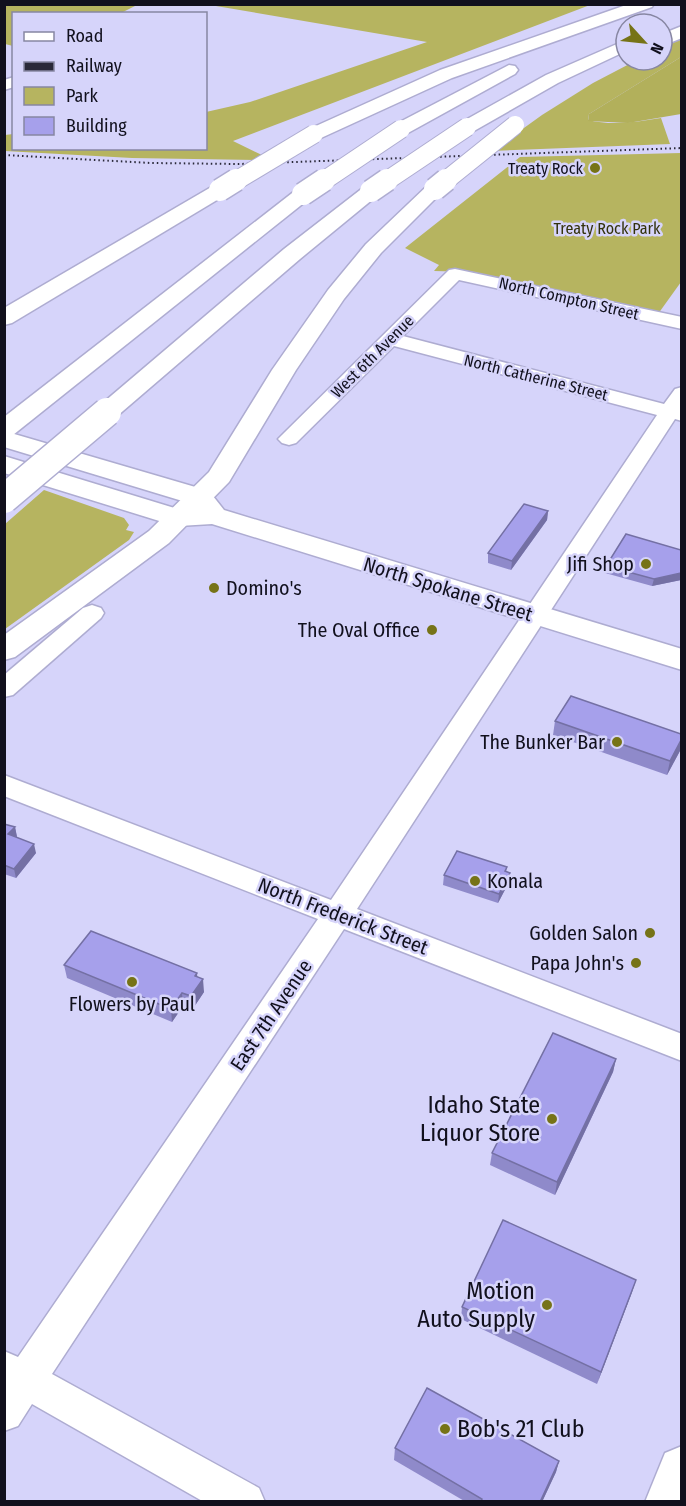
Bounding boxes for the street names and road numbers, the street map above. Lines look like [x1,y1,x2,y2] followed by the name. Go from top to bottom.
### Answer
[497,273,641,324] street label: North Compton Street
[327,311,418,402] street label: West 6th Avenue
[462,350,611,405] street label: North Catherine Street
[361,552,536,626] street label: North Spokane Street
[255,873,432,960] street label: North Frederick Street
[225,955,317,1075] street label: East 7th Avenue

